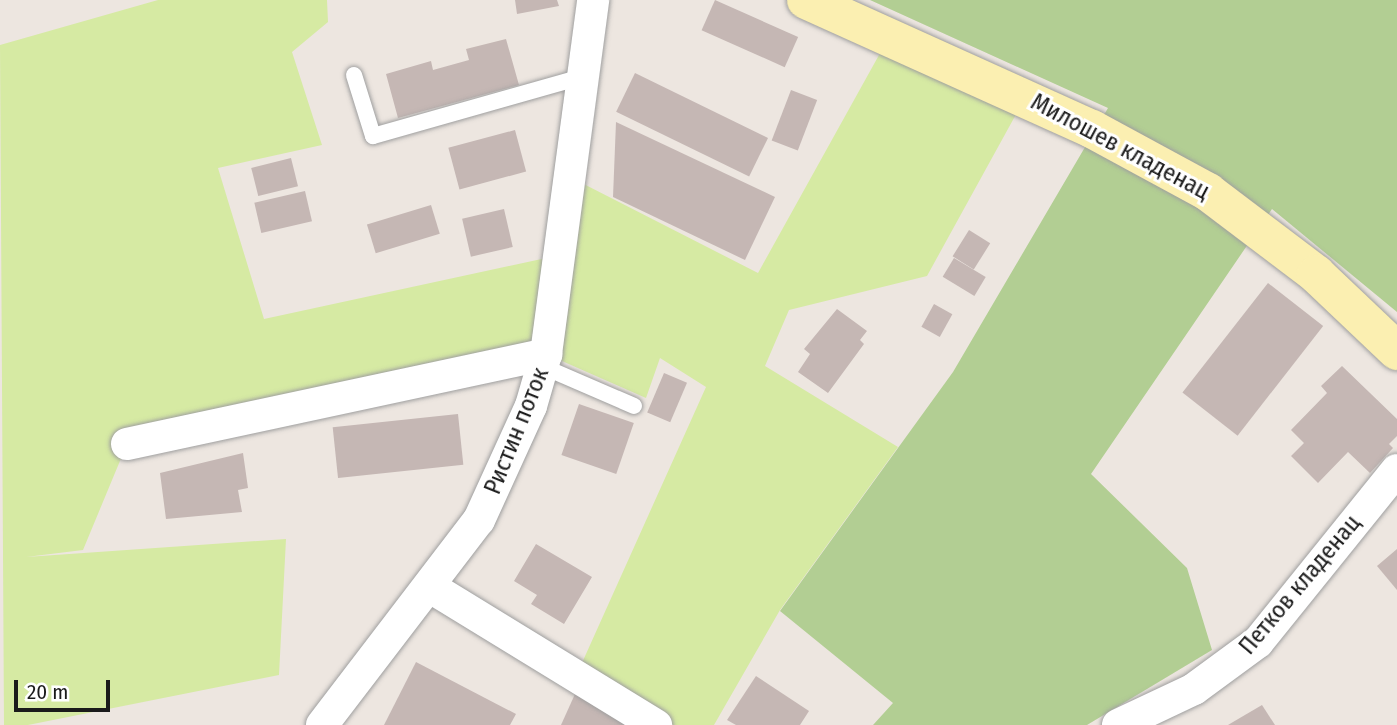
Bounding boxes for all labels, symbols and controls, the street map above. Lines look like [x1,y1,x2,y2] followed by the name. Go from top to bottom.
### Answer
[1026,88,1214,206] street label: Милошев кладенац
[479,363,555,499] street label: Ристин поток
[1233,509,1367,661] street label: Петков кладенац
[18,666,114,710] scale bar
[27,679,68,705] text: 20 m

